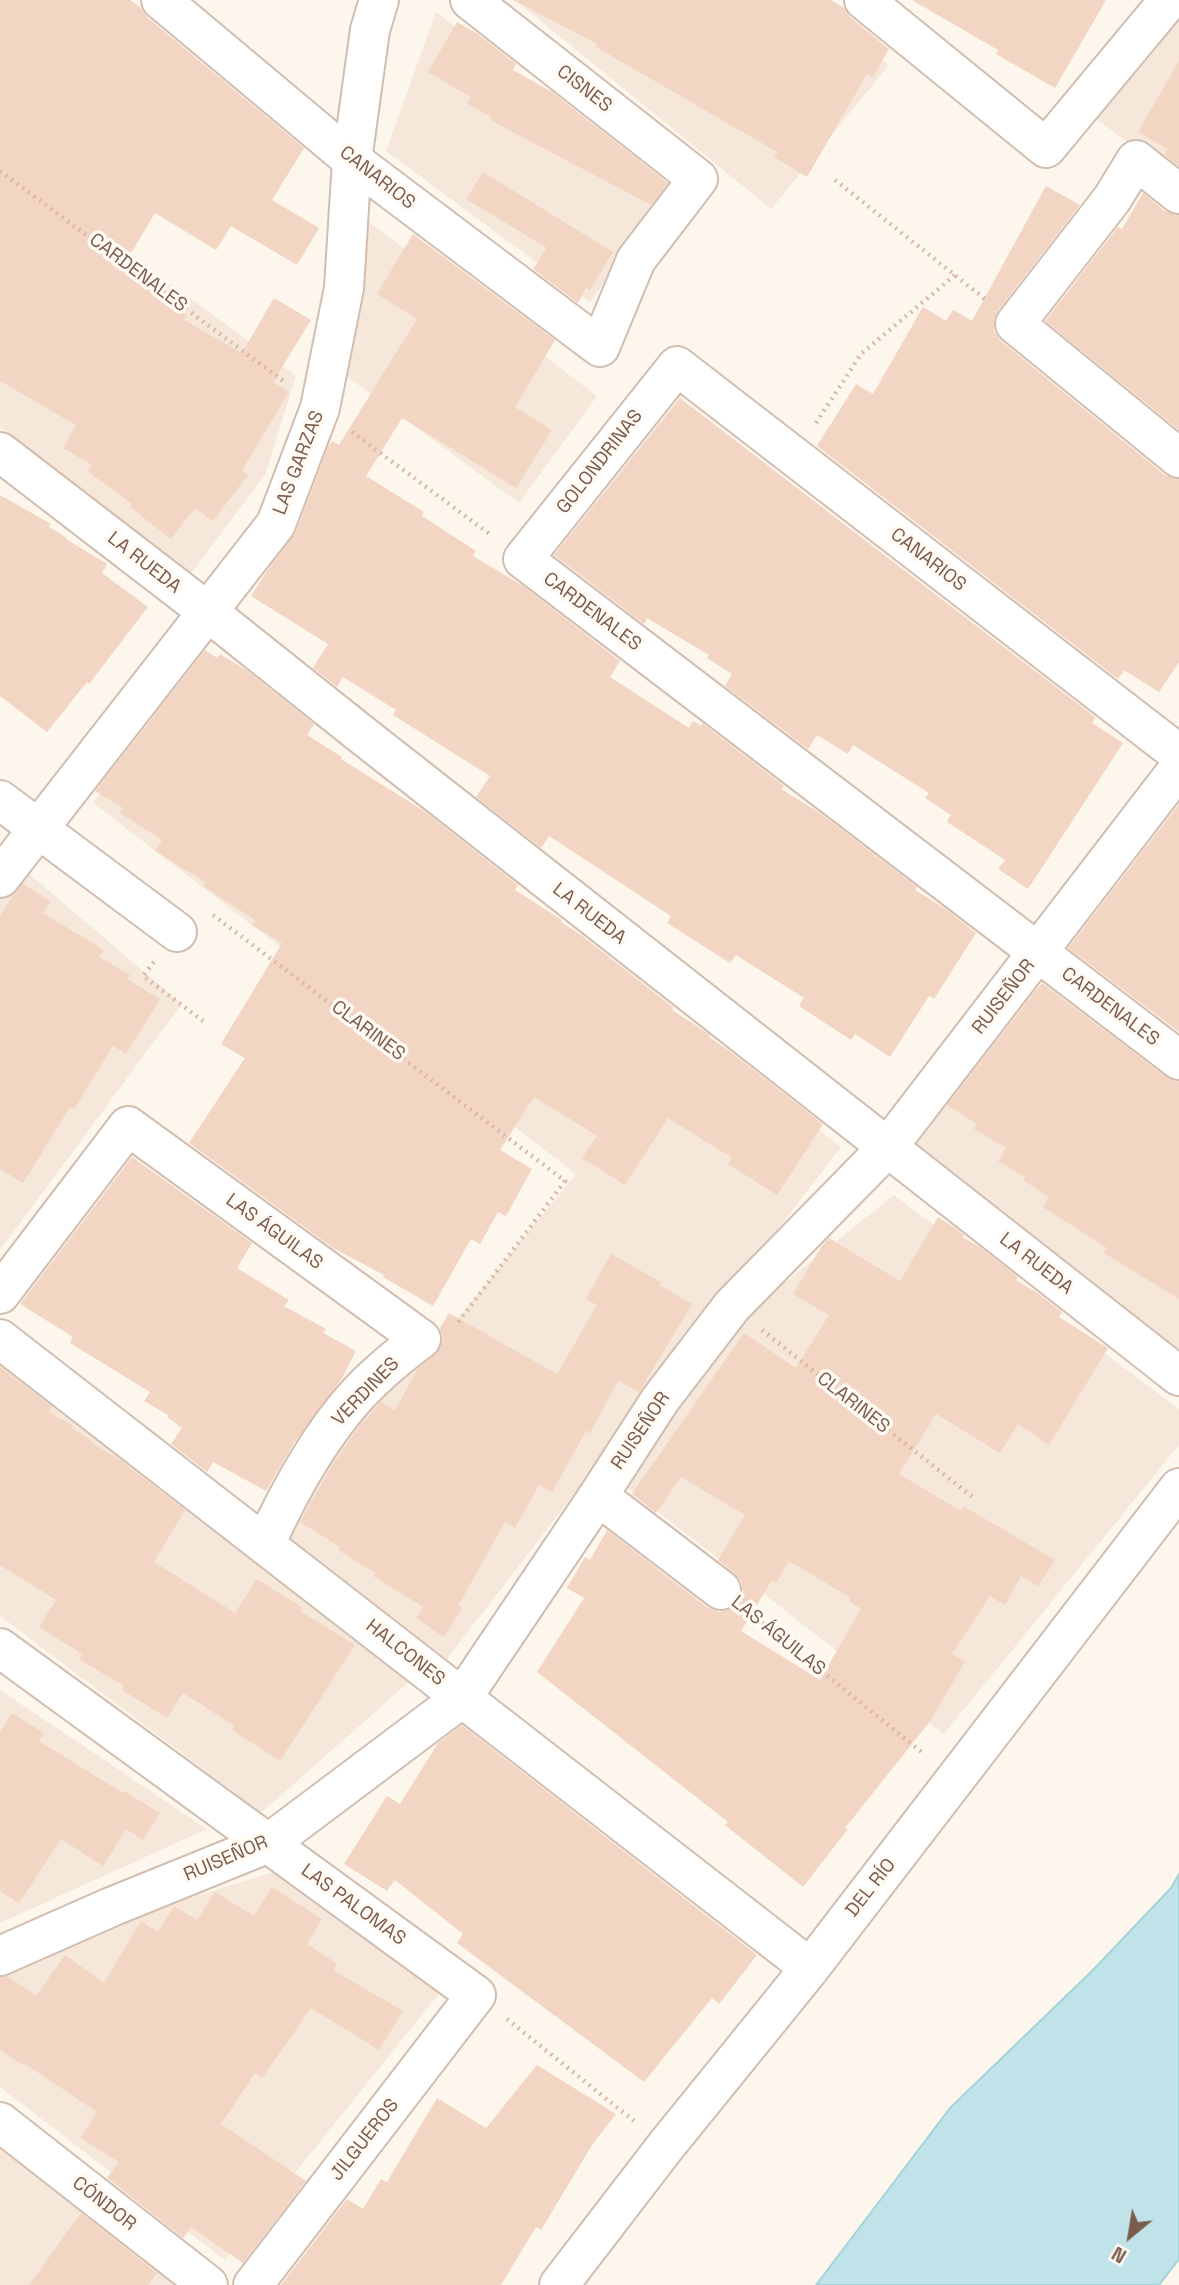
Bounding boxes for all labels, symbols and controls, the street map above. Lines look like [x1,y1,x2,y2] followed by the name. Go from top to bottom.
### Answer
[552,60,616,118] street label: CISNES
[335,141,419,215] street label: CANARIOS
[85,229,191,317] street label: CARDENALES
[552,405,648,519] street label: GOLONDRINAS
[269,408,329,518] street label: LAS GARZAS
[886,523,970,597] street label: CANARIOS
[103,527,185,599] street label: LA RUEDA
[539,568,645,656] street label: CARDENALES
[548,878,630,950] street label: LA RUEDA
[968,955,1040,1039] street label: RUISEÑOR
[1057,963,1163,1051] street label: CARDENALES
[327,996,409,1066] street label: CLARINES
[221,1189,327,1275] street label: LAS ÁGUILAS
[995,1228,1077,1300] street label: LA RUEDA
[328,1353,404,1431] street label: VERDINES
[812,1368,894,1438] street label: CLARINES
[607,1388,675,1474] street label: RUISEÑOR
[726,1591,830,1681] street label: LAS ÁGUILAS
[361,1615,449,1691] street label: HALCONES
[181,1831,271,1887] street label: RUISEÑOR
[841,1854,901,1922] street label: DEL RÍO
[296,1859,410,1951] street label: LAS PALOMAS
[326,2094,404,2186] street label: JILGUEROS
[68,2172,140,2236] street label: CÓNDOR
[1095,2201,1165,2271] north arrow
[1107,2241,1131,2269] text: N

